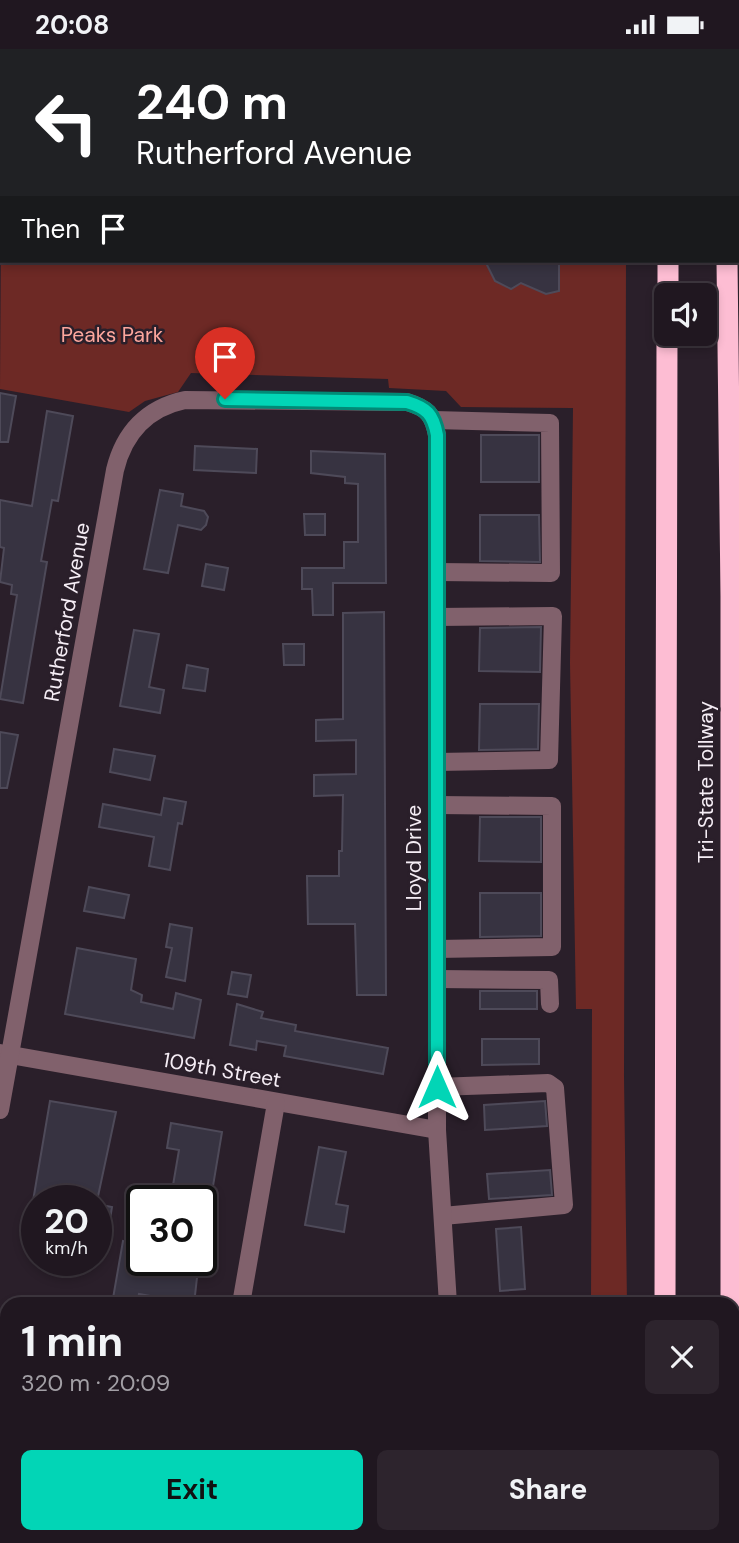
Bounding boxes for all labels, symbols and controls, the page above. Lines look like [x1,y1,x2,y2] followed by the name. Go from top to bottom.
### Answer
[35,8,110,42] text: 20:08
[136,70,288,134] text: 240 m
[21,77,112,168] icon: left
[136,132,412,174] text: Rutherford Avenue
[94,210,132,248] icon: arrive
[21,212,80,246] text: Then
[654,283,717,346] map controls
[654,283,717,346] button: sound
[61,321,164,349] park label: Peaks Park
[195,327,255,399] pin
[206,338,244,376] icon: arrive
[37,520,97,704] street label: Rutherford Avenue
[692,701,720,863] street label: Tri-State Tollway
[400,805,428,911] street label: Lloyd Drive
[161,1046,283,1094] street label: 109th Street
[400,1050,474,1124] position arrow
[126,1185,217,1276] speed limit sign: 30
[44,1198,89,1244] text: 20
[45,1236,88,1260] text: km/h
[21,1314,123,1369] text: 1 min
[645,1320,719,1394] button: close
[21,1368,170,1398] text: 320 m · 20:09
[21,1450,363,1530] button: Exit
[377,1450,719,1530] button: Share

